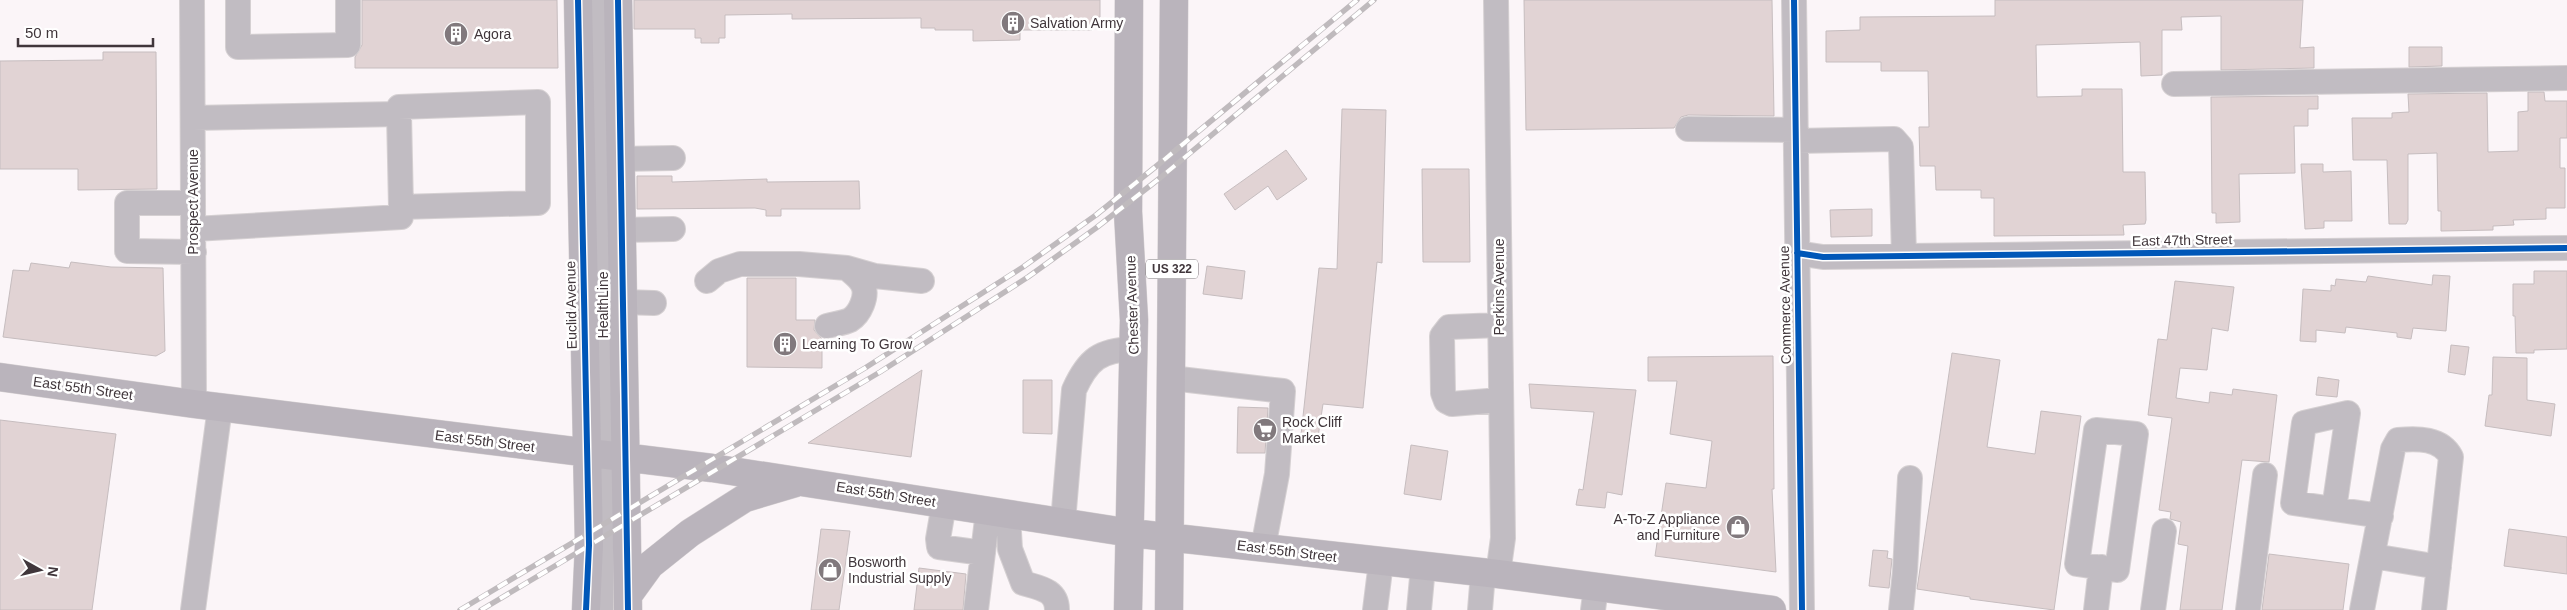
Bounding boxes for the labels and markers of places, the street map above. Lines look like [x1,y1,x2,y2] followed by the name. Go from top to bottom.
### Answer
[1000,10,1026,36] building icon: Salvation Army
[1030,15,1123,31] place label: Salvation Army
[443,21,469,47] building icon: Agora
[474,26,512,42] place label: Agora
[772,331,798,357] building icon: Learning To Grow
[802,336,913,352] place label: Learning To Grow
[1282,414,1342,446] place label: Rock Cliff Market
[1252,417,1278,443] supermarket icon: Rock Cliff Market
[1613,511,1720,543] place label: A-To-Z Appliance and Furniture
[1725,514,1751,540] shop icon: A-To-Z Appliance and Furniture
[848,554,952,586] place label: Bosworth Industrial Supply
[817,557,843,583] shop icon: Bosworth Industrial Supply

